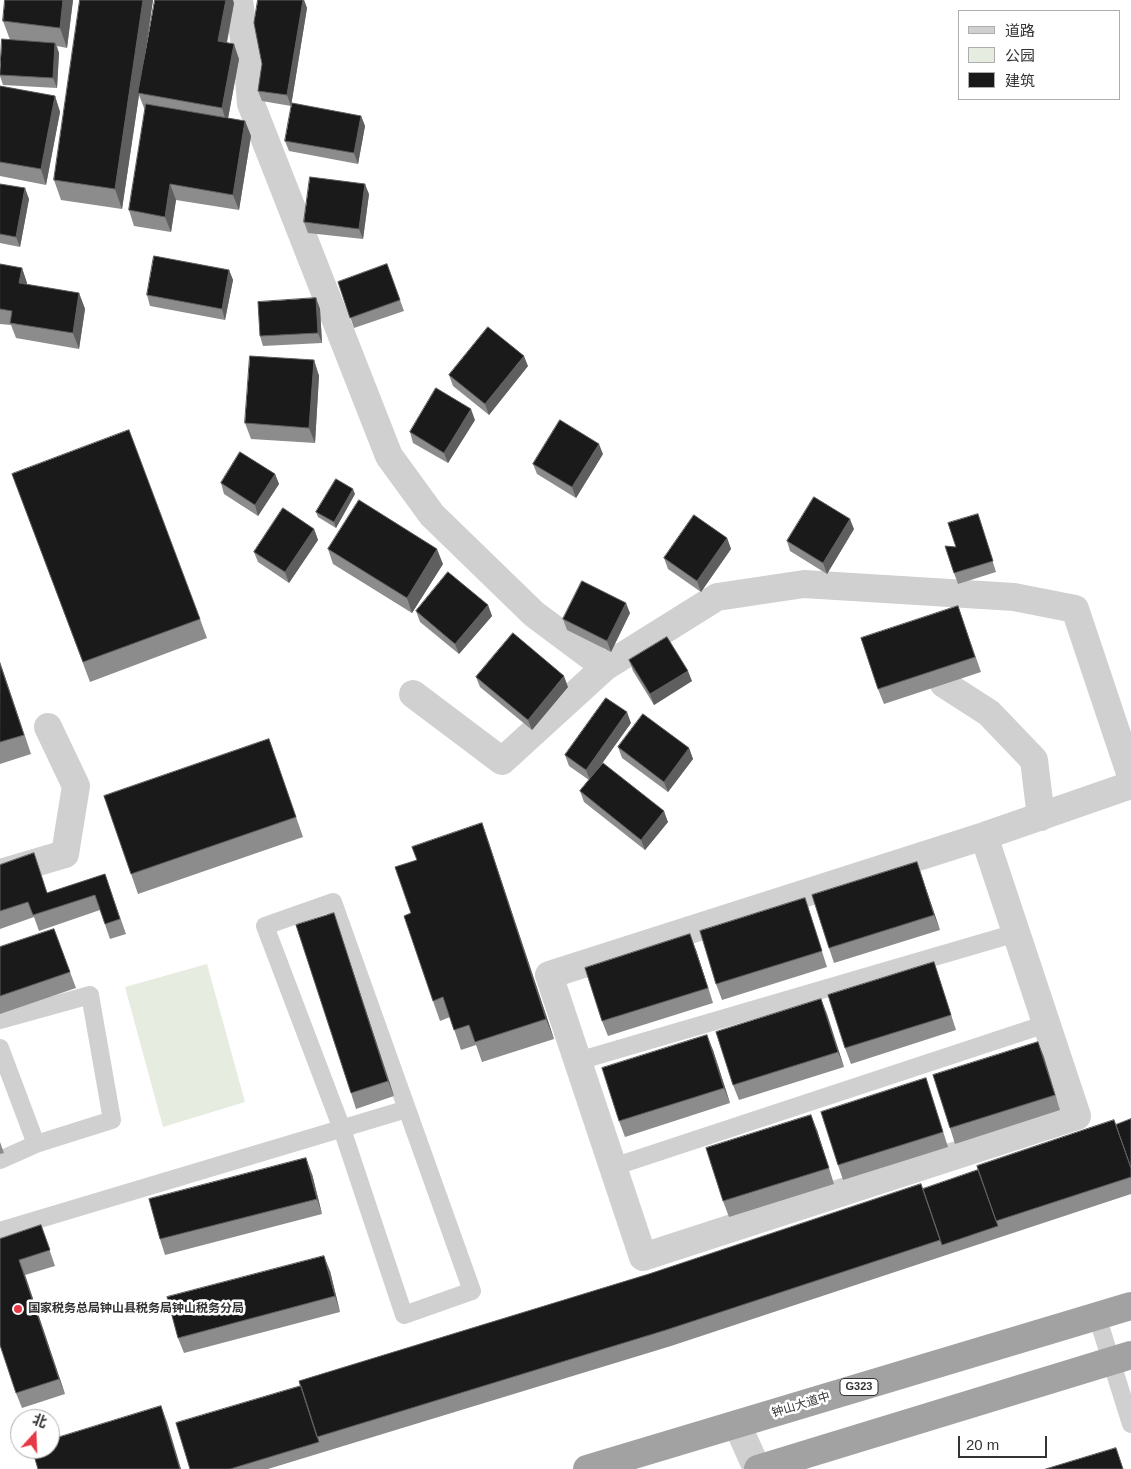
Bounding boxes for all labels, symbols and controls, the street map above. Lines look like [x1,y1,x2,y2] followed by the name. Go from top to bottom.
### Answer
[958,10,1121,100] legend
[1005,22,1035,39] text: 道路
[1005,47,1035,64] text: 公园
[1005,72,1035,89] text: 建筑
[28,1302,244,1316] place label: 国家税务总局钟山县税务局钟山税务分局
[12,1303,24,1315] marker: 国家税务总局钟山县税务局钟山税务分局
[840,1378,878,1395] road number: G323
[770,1389,832,1421] street label: 钟山大道中
[10,1409,60,1459] north arrow
[30,1411,49,1431] text: 北
[961,1426,1050,1458] scale bar
[966,1436,999,1453] text: 20 m

